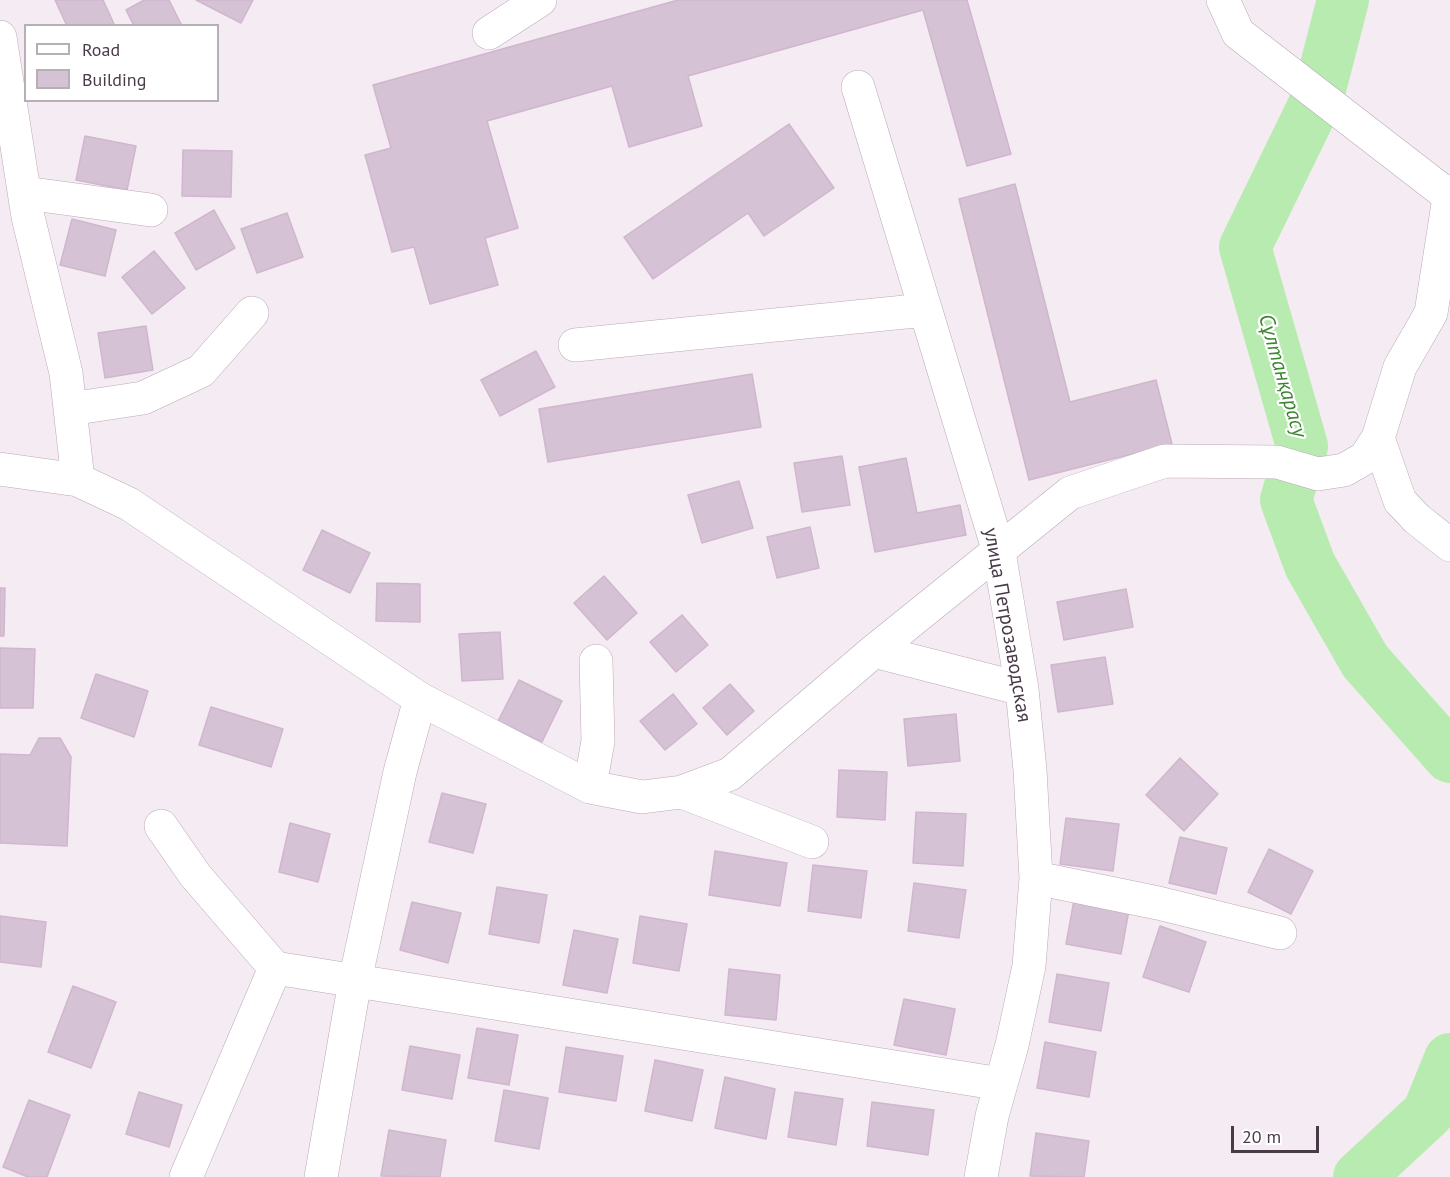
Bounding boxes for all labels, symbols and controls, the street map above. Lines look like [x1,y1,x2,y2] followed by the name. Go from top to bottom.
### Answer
[24,24,219,102] legend
[82,38,120,61] text: Road
[82,68,146,91] text: Building
[1252,311,1312,441] water label: Сұлтанқарасу
[978,526,1036,724] street label: улица Петрозаводская
[1234,1114,1322,1152] scale bar
[1242,1125,1281,1148] text: 20 m

